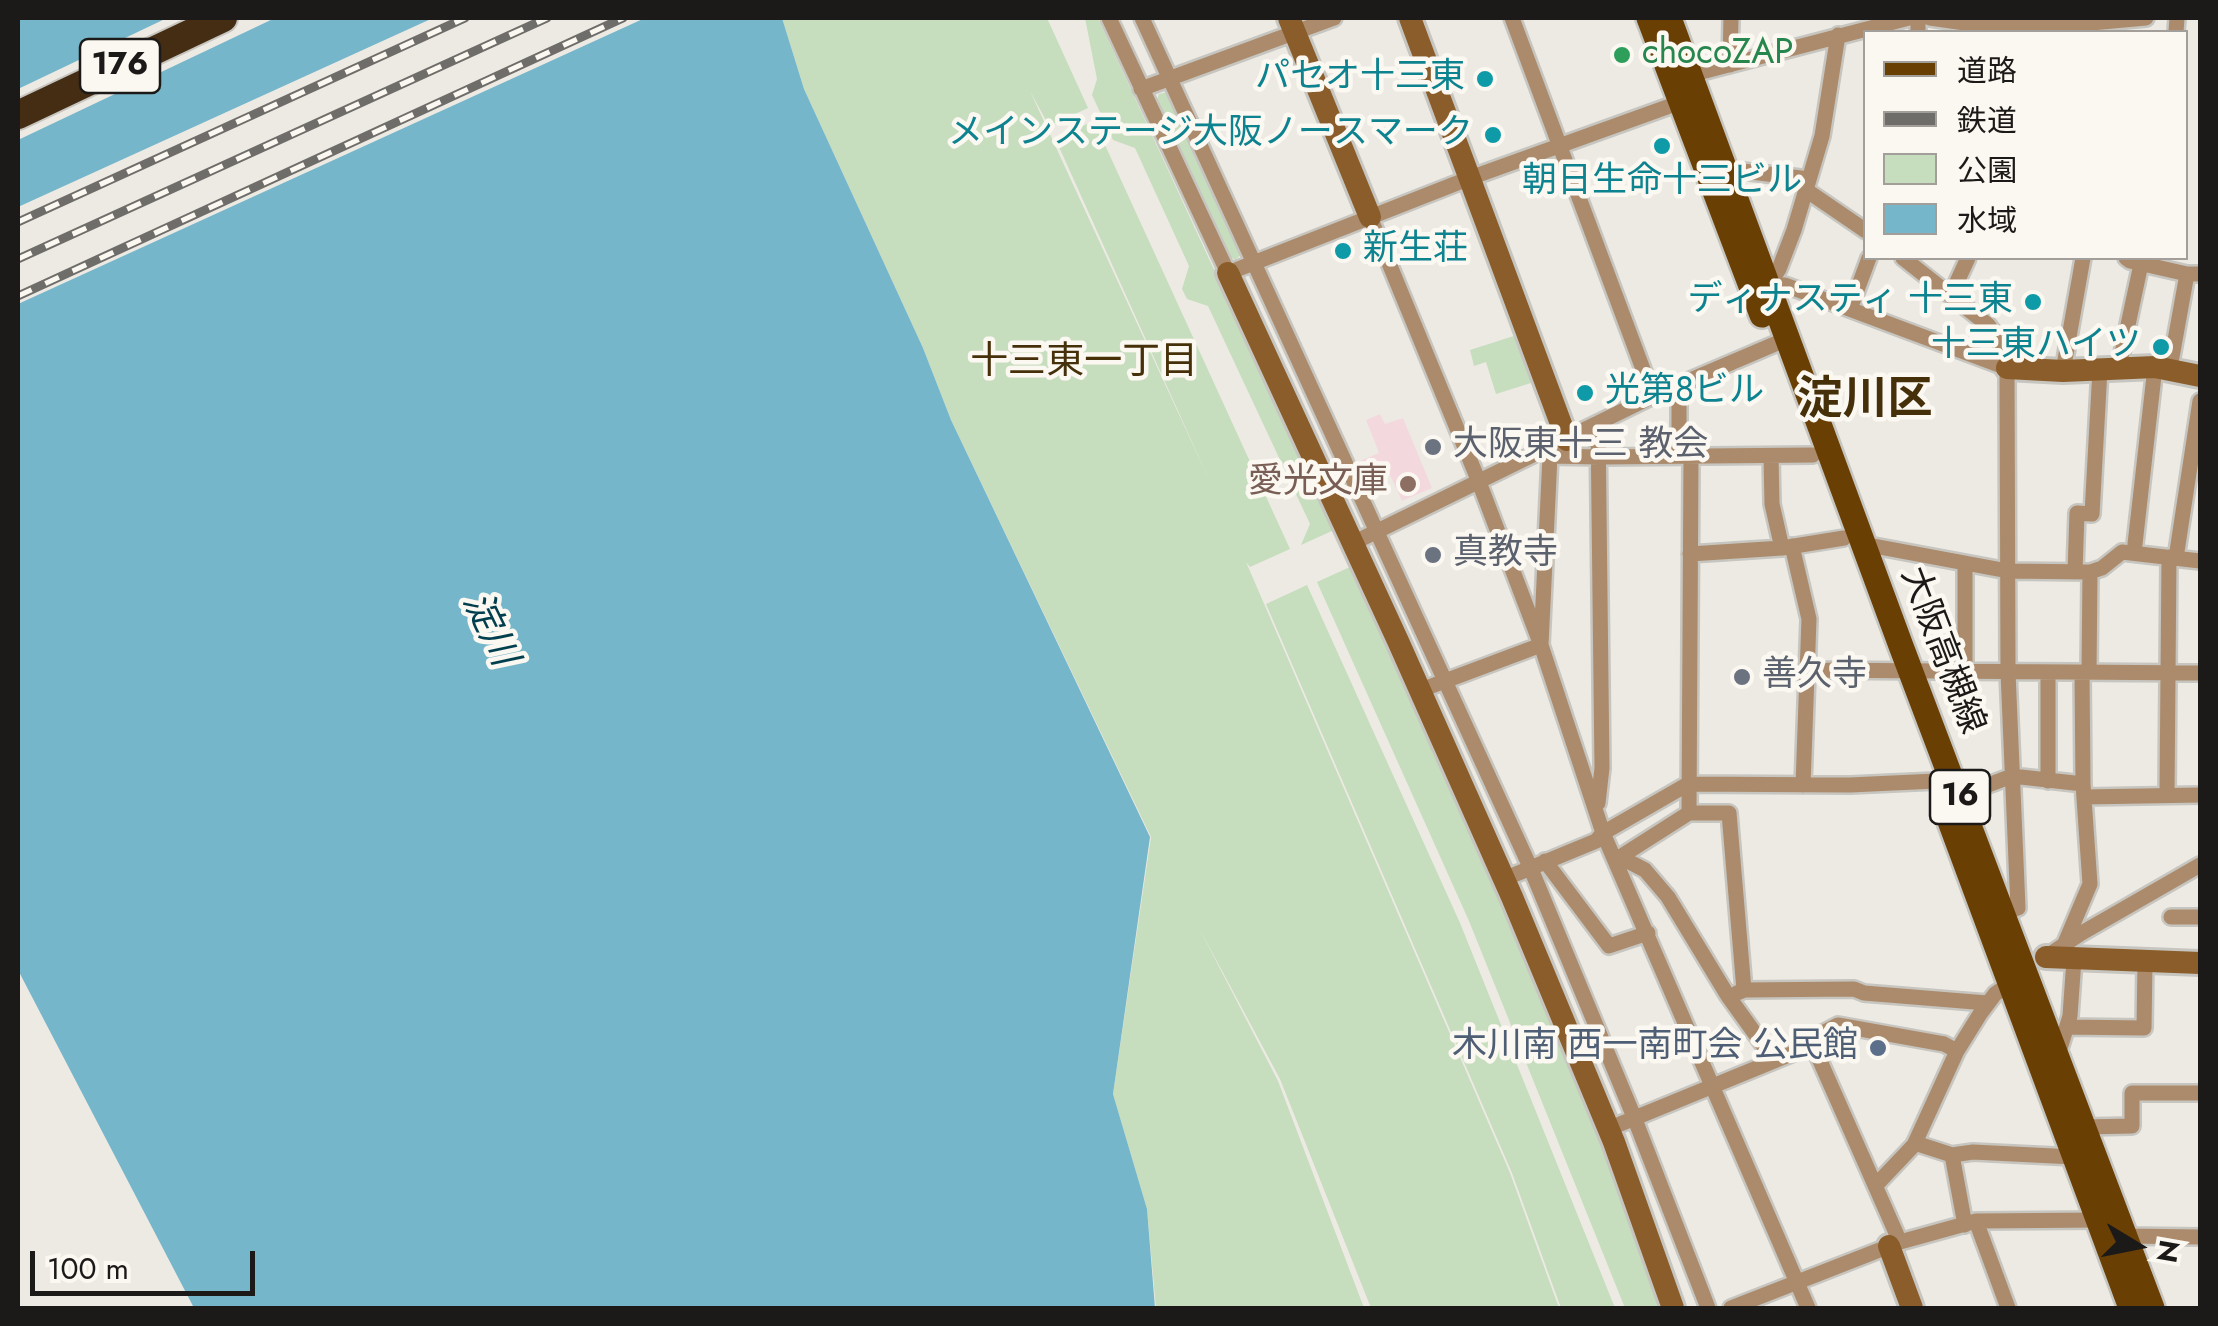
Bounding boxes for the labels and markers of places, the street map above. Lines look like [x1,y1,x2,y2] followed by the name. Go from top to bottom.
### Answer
[1642,34,1793,76] place label: chocoZAP
[1611,44,1633,66] marker: chocoZAP
[1255,58,1465,100] place label: パセオ十三東
[1474,68,1496,90] marker: パセオ十三東
[948,114,1473,156] place label: メインステージ大阪ノースマーク
[1482,124,1504,146] marker: メインステージ大阪ノースマーク
[1651,135,1673,157] marker: 朝日生命十三ビル
[1522,162,1802,204] place label: 朝日生命十三ビル
[1363,230,1468,272] place label: 新生荘
[1332,240,1354,262] marker: 新生荘
[1688,281,2013,323] place label: ディナスティ 十三東
[2022,291,2044,313] marker: ディナスティ 十三東
[1931,326,2141,368] place label: 十三東ハイツ
[2150,336,2172,358] marker: 十三東ハイツ
[1605,372,1764,414] place label: 光第8ビル
[1574,382,1596,404] marker: 光第8ビル
[1453,426,1708,468] place label: 大阪東十三 教会
[1422,436,1444,458] marker: 大阪東十三 教会
[1248,463,1388,505] place label: 愛光文庫
[1397,473,1419,495] marker: 愛光文庫
[1453,534,1558,576] place label: 真教寺
[1422,544,1444,566] marker: 真教寺
[1762,656,1867,698] place label: 善久寺
[1731,666,1753,688] marker: 善久寺
[1452,1027,1858,1069] place label: 木川南 西一南町会 公民館
[1867,1037,1889,1059] marker: 木川南 西一南町会 公民館

